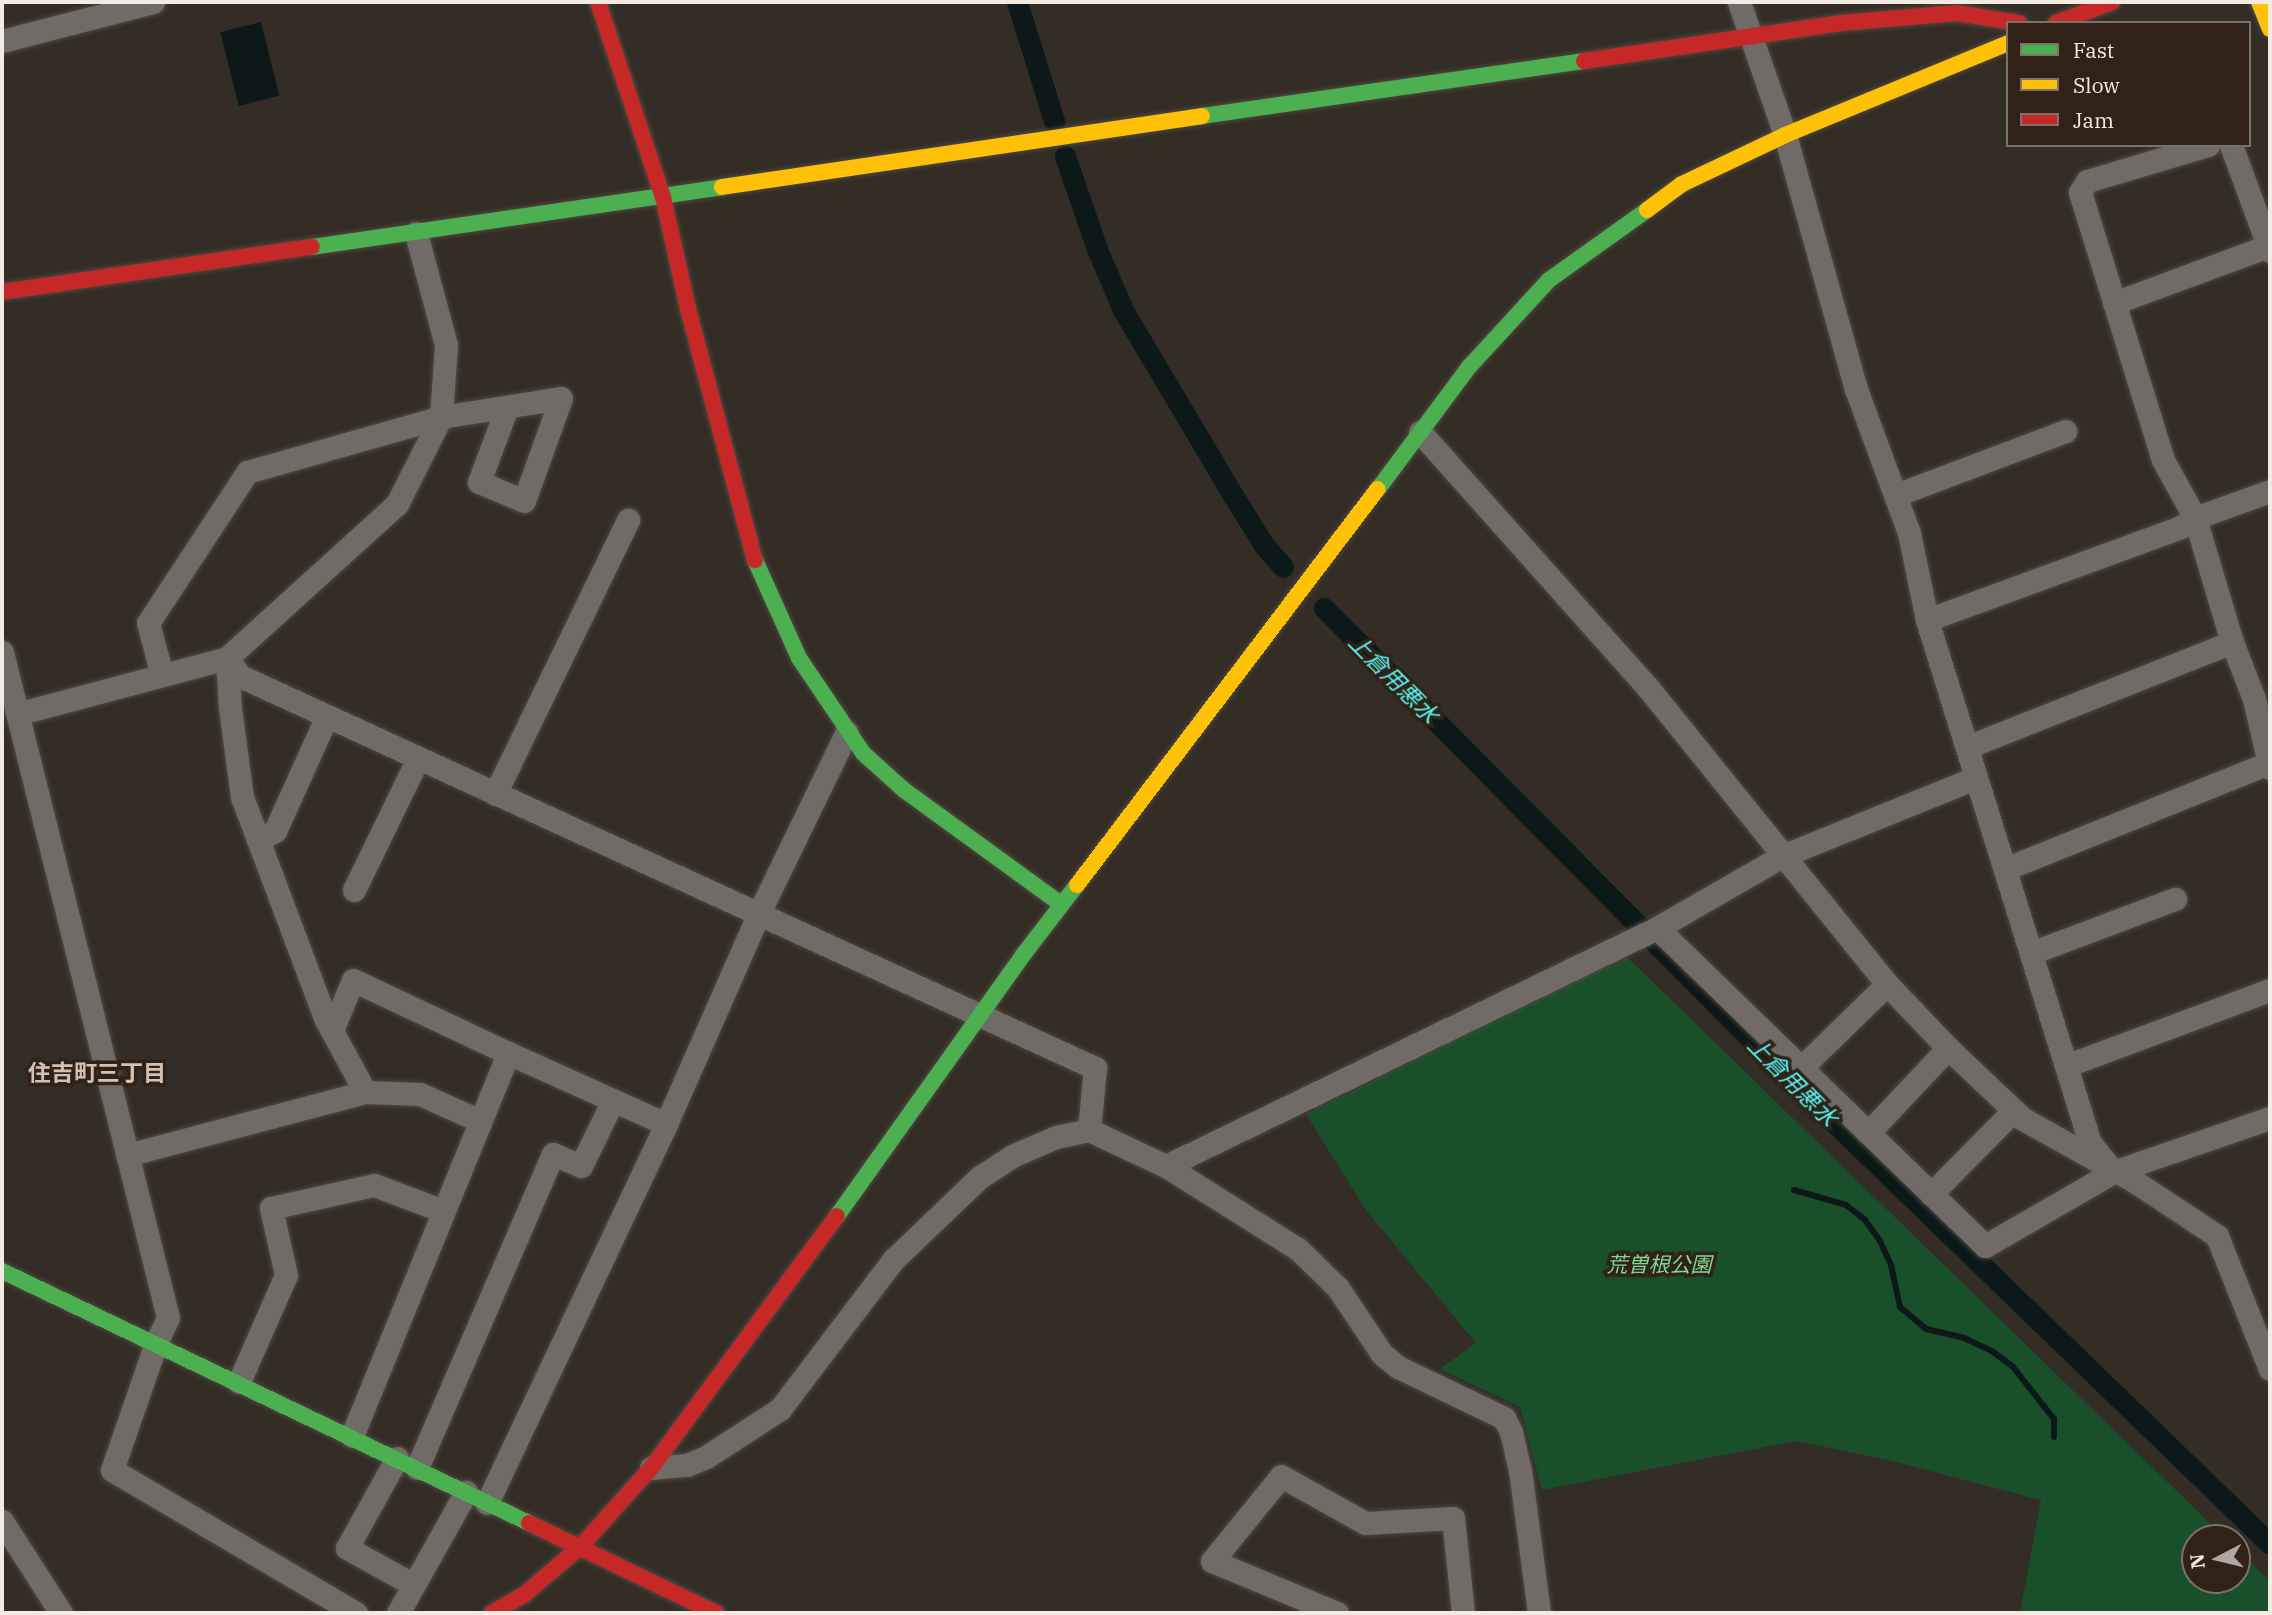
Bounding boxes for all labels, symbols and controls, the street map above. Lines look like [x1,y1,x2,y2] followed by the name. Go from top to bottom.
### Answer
[2006,21,2251,147] legend
[2073,36,2114,64] text: Fast
[2073,71,2120,99] text: Slow
[2073,106,2114,134] text: Jam
[1344,628,1444,728] water label: 上倉用悪水
[1743,1031,1843,1131] water label: 上倉用悪水
[28,1058,166,1086] district label: 住吉町三丁目
[1607,1251,1711,1277] park label: 荒曽根公園
[2181,1524,2251,1594] north arrow
[2184,1552,2210,1570] text: N

